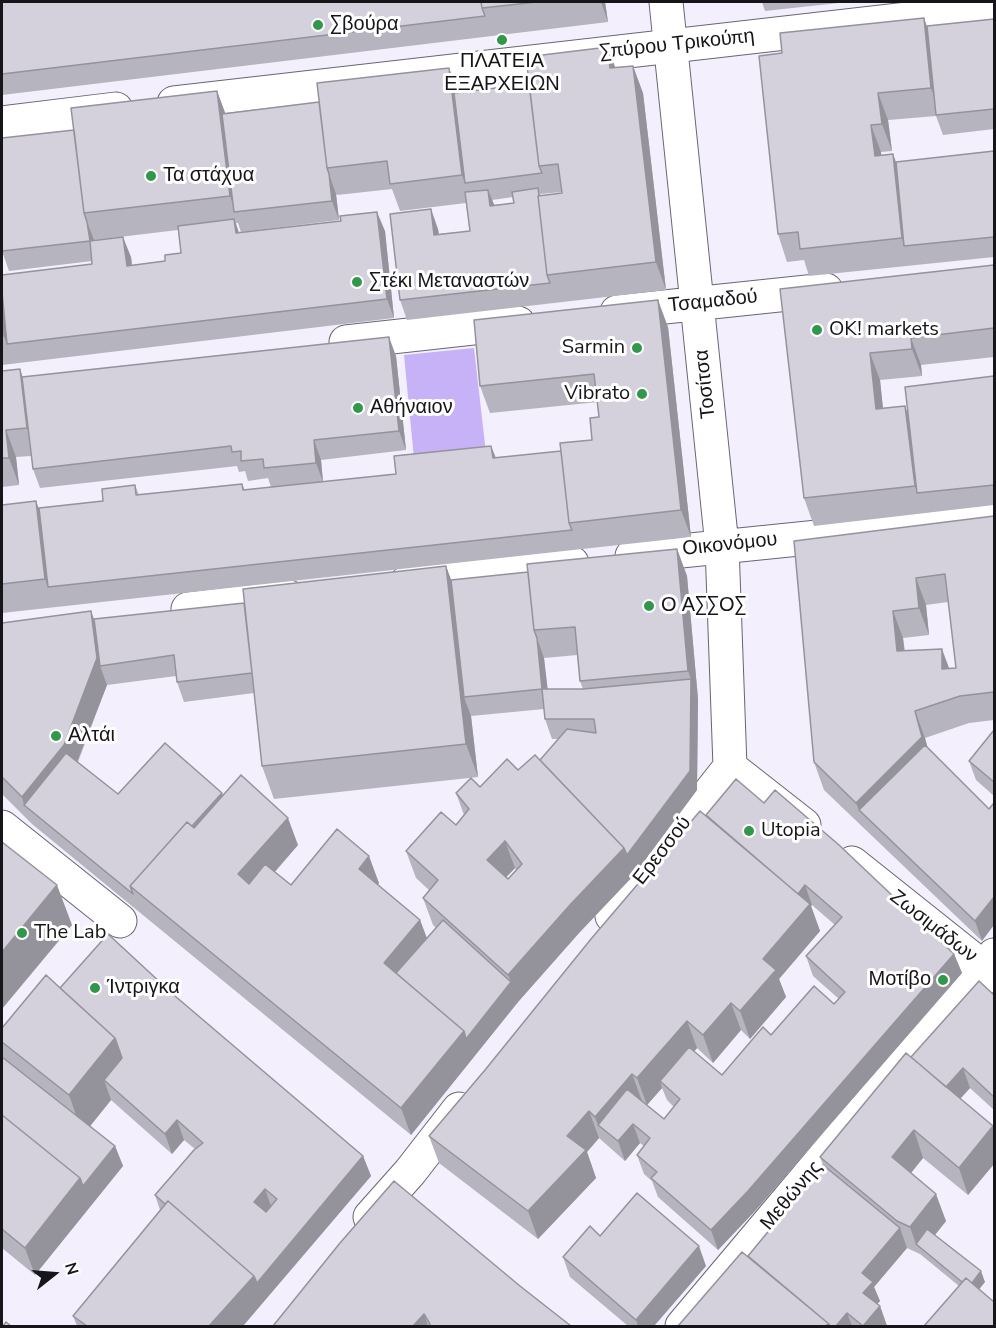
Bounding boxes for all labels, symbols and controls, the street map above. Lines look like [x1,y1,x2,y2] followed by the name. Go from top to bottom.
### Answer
[330,13,399,37] place label: Σβούρα
[311,18,325,32] marker: Σβούρα
[598,25,756,65] street label: Σπύρου Τρικούπη
[495,33,509,47] marker: ΠΛΑΤΕΙΑ ΕΞΑΡΧΕΙΩΝ
[444,50,560,97] place label: ΠΛΑΤΕΙΑ ΕΞΑΡΧΕΙΩΝ
[163,164,254,188] place label: Τα στάχυα
[144,169,158,183] marker: Τα στάχυα
[369,270,529,294] place label: Στέκι Μεταναστών
[350,275,364,289] marker: Στέκι Μεταναστών
[667,285,759,319] street label: Τσαμαδού
[829,318,939,342] place label: OK! markets
[810,323,824,337] marker: OK! markets
[562,336,625,360] place label: Sarmin
[630,341,644,355] marker: Sarmin
[690,348,722,420] street label: Τοσίτσα
[564,382,630,406] place label: Vibrato
[635,387,649,401] marker: Vibrato
[370,396,453,420] place label: Αθήναιον
[351,401,365,415] marker: Αθήναιον
[681,528,779,562] street label: Οικονόμου
[661,594,747,618] place label: Ο ΑΣΣΟΣ
[642,599,656,613] marker: Ο ΑΣΣΟΣ
[68,724,115,748] place label: Αλτάι
[49,729,63,743] marker: Αλτάι
[629,812,697,890] street label: Ερεσσού
[761,819,820,843] place label: Utopia
[742,824,756,838] marker: Utopia
[885,885,981,969] street label: Ζωσιμάδων
[34,921,106,945] place label: The Lab
[15,926,29,940] marker: The Lab
[869,968,931,992] place label: Μοτίβο
[936,973,950,987] marker: Μοτίβο
[107,976,180,1000] place label: Ίντριγκα
[88,981,102,995] marker: Ίντριγκα
[756,1156,828,1236] street label: Μεθώνης
[24,1244,84,1304] north arrow
[59,1260,83,1278] text: N

